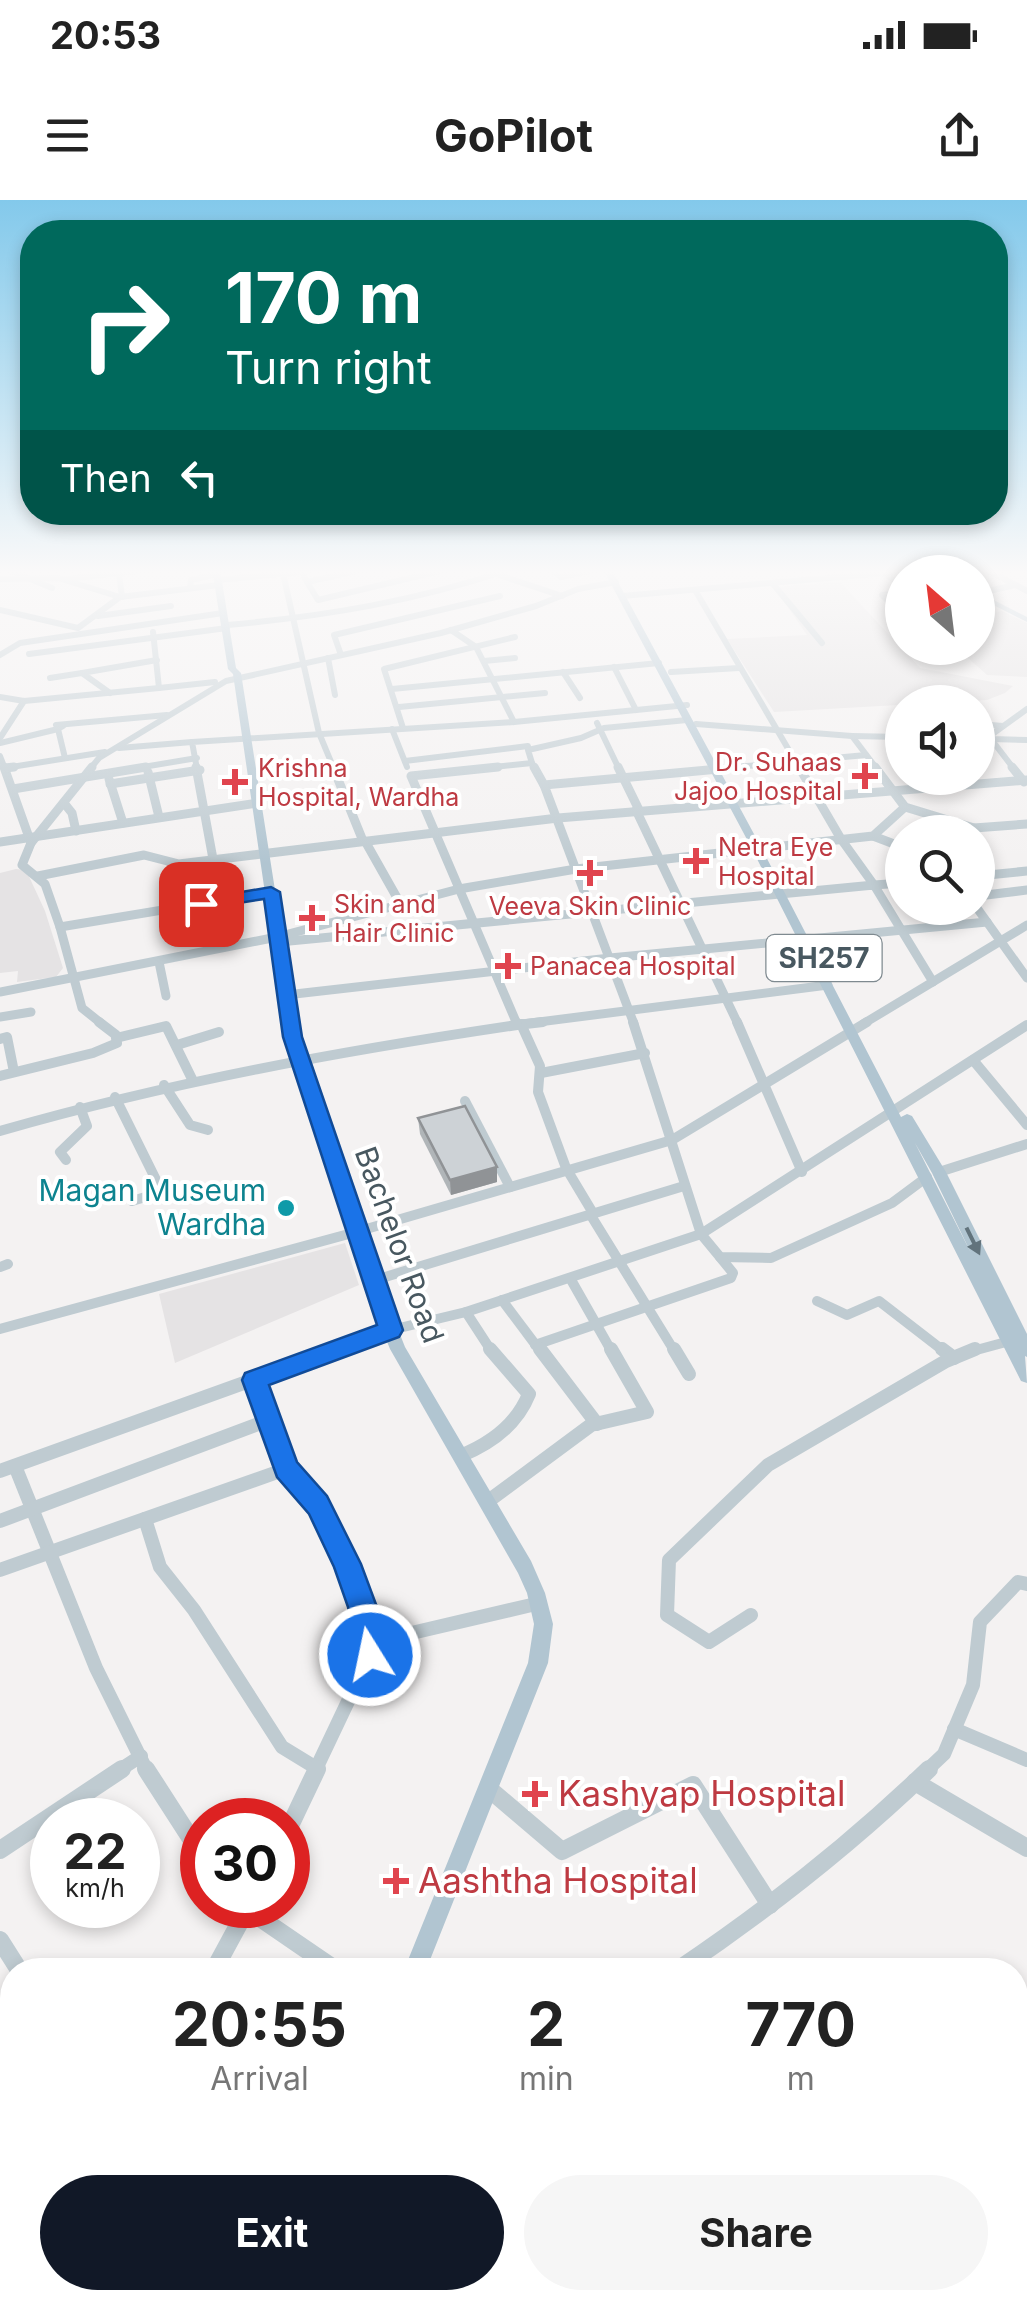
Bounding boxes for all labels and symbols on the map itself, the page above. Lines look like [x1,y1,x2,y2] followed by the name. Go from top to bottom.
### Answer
[885,555,995,665] north arrow
[674,747,842,806] place label: Dr. Suhaas Jajoo Hospital
[258,753,459,812] place label: Krishna Hospital, Wardha
[852,763,878,789] marker: Dr. Suhaas Jajoo Hospital
[222,769,248,795] marker: Krishna Hospital, Wardha
[718,832,833,891] place label: Netra Eye Hospital
[683,848,709,874] marker: Netra Eye Hospital
[577,860,603,886] marker: Veeva Skin Clinic
[159,862,244,947] pin
[334,889,455,948] place label: Skin and Hair Clinic
[489,891,691,921] place label: Veeva Skin Clinic
[299,905,325,931] marker: Skin and Hair Clinic
[766,935,882,981] road number: SH257
[530,951,736,981] place label: Panacea Hospital
[495,953,521,979] marker: Panacea Hospital
[348,1142,452,1348] street label: Bachelor Road
[38,1172,266,1242] place label: Magan Museum Wardha
[275,1197,297,1219] marker: Magan Museum Wardha
[964,1227,981,1256] one-way arrow
[318,1603,422,1707] position arrow
[558,1772,845,1814] place label: Kashyap Hospital
[522,1781,548,1807] marker: Kashyap Hospital
[180,1798,310,1928] speed limit sign: 30
[418,1859,698,1901] place label: Aashtha Hospital
[383,1868,409,1894] marker: Aashtha Hospital

